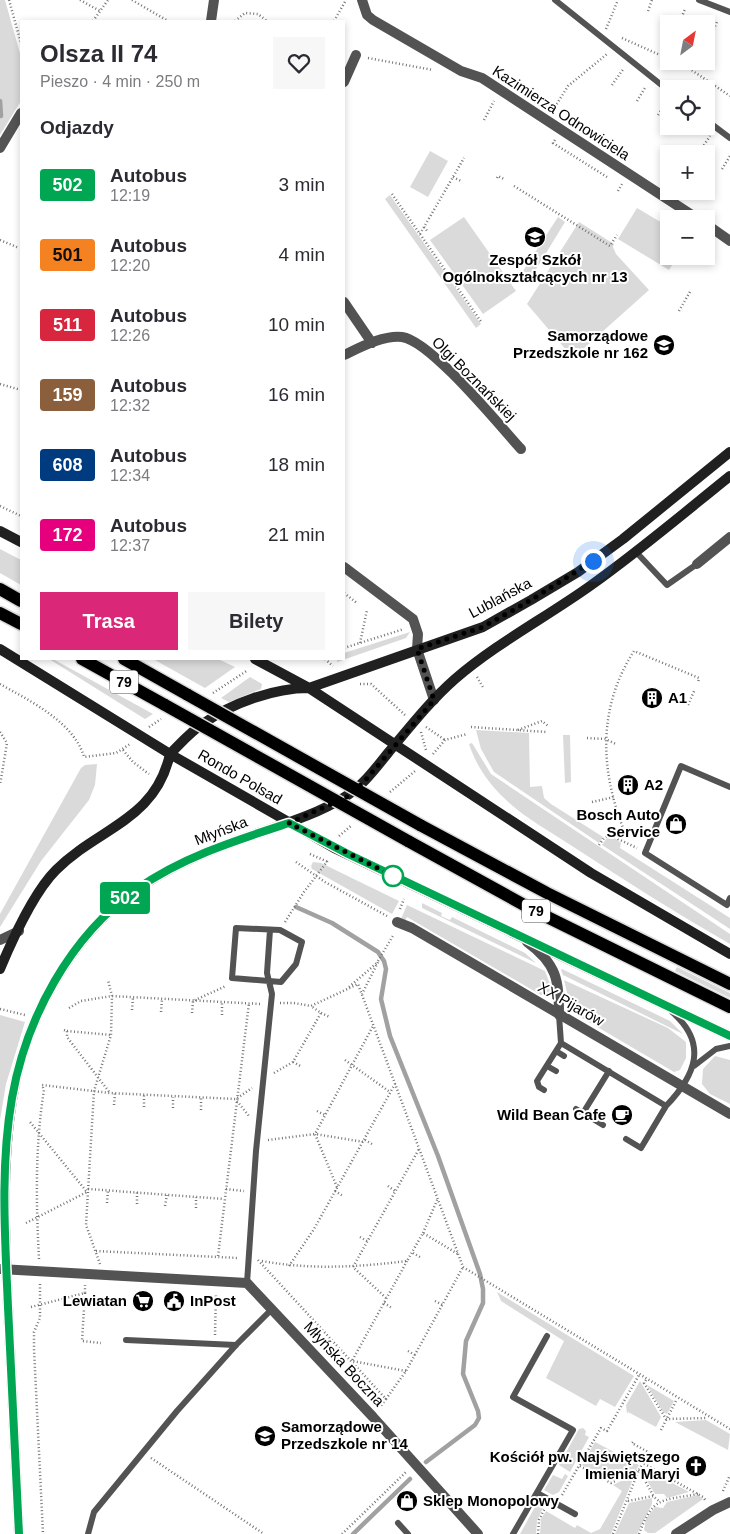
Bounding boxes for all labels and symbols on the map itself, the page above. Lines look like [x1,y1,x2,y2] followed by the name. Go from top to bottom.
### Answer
[660,15,715,70] north arrow
[490,62,634,164] street label: Kazimierza Odnowiciela
[523,225,547,249] school or university icon: Zespół Szkół Ogólnokształcących nr 13
[442,251,628,285] place label: Zespół Szkół Ogólnokształcących nr 13
[513,327,648,361] place label: Samorządowe Przedszkole nr 162
[429,333,520,424] street label: Olgi Boznańskiej
[652,333,676,357] school or university icon: Samorządowe Przedszkole nr 162
[581,549,606,574] your location
[466,574,535,621] street label: Lublańska
[110,670,138,694] road number: 79
[640,686,664,710] building icon: A1
[668,689,687,706] place label: A1
[195,746,285,807] street label: Rondo Polsad
[616,773,640,797] building icon: A2
[644,776,663,793] place label: A2
[576,806,660,840] place label: Bosch Auto Service
[664,812,688,836] shop icon: Bosch Auto Service
[192,813,250,848] street label: Młyńska
[382,865,404,887] unlabelled marker
[96,882,154,914] line badge: 502
[522,899,550,922] road number: 79
[535,978,607,1029] street label: XX Pijarów
[610,1103,634,1127] cafe icon: Wild Bean Cafe
[497,1106,606,1123] place label: Wild Bean Cafe
[131,1289,155,1313] supermarket icon: Lewiatan
[162,1289,186,1313] public building icon: InPost
[63,1292,127,1309] place label: Lewiatan
[190,1292,236,1309] place label: InPost
[301,1318,388,1410] street label: Młyńska Boczna
[281,1418,408,1452] place label: Samorządowe Przedszkole nr 14
[253,1424,277,1448] school or university icon: Samorządowe Przedszkole nr 14
[490,1448,680,1482] place label: Kościół pw. Najświętszego Imienia Maryi
[684,1454,708,1478] church icon: Kościół pw. Najświętszego Imienia Maryi
[395,1489,419,1513] shop icon: Sklep Monopolowy
[423,1492,559,1509] place label: Sklep Monopolowy

